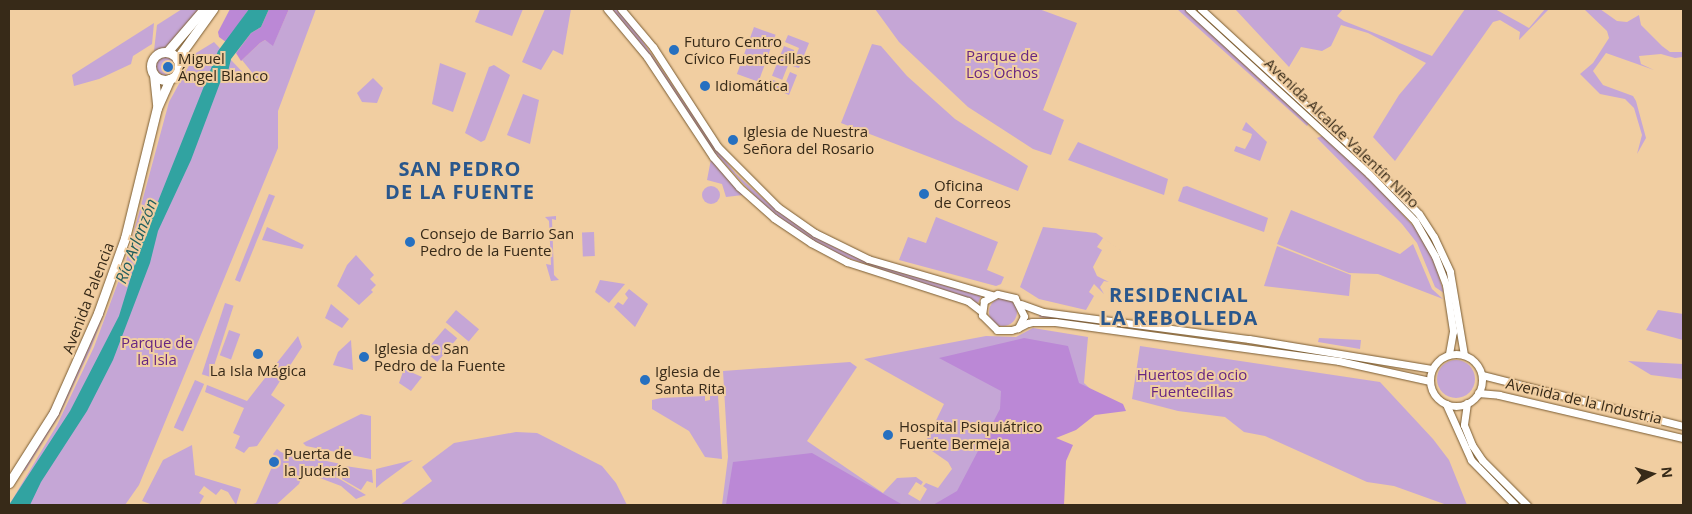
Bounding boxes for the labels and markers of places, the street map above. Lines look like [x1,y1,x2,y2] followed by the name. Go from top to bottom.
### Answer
[684,32,811,67] place label: Futuro Centro Cívico Fuentecillas
[668,44,680,56] marker: Futuro Centro Cívico Fuentecillas
[178,49,268,84] place label: Miguel Ángel Blanco
[162,61,174,73] marker: Miguel Ángel Blanco
[715,77,788,95] place label: Idiomática
[699,80,711,92] marker: Idiomática
[743,122,874,157] place label: Iglesia de Nuestra Señora del Rosario
[727,134,739,146] marker: Iglesia de Nuestra Señora del Rosario
[934,176,1011,211] place label: Oficina de Correos
[918,188,930,200] marker: Oficina de Correos
[420,224,574,259] place label: Consejo de Barrio San Pedro de la Fuente
[404,236,416,248] marker: Consejo de Barrio San Pedro de la Fuente
[374,339,506,374] place label: Iglesia de San Pedro de la Fuente
[252,348,264,360] marker: La Isla Mágica
[358,351,370,363] marker: Iglesia de San Pedro de la Fuente
[210,362,306,380] place label: La Isla Mágica
[655,362,725,397] place label: Iglesia de Santa Rita
[639,374,651,386] marker: Iglesia de Santa Rita
[899,417,1042,452] place label: Hospital Psiquiátrico Fuente Bermeja
[881,428,895,442] marker: Hospital Psiquiátrico Fuente Bermeja
[284,444,352,479] place label: Puerta de la Judería
[268,456,280,468] marker: Puerta de la Judería

